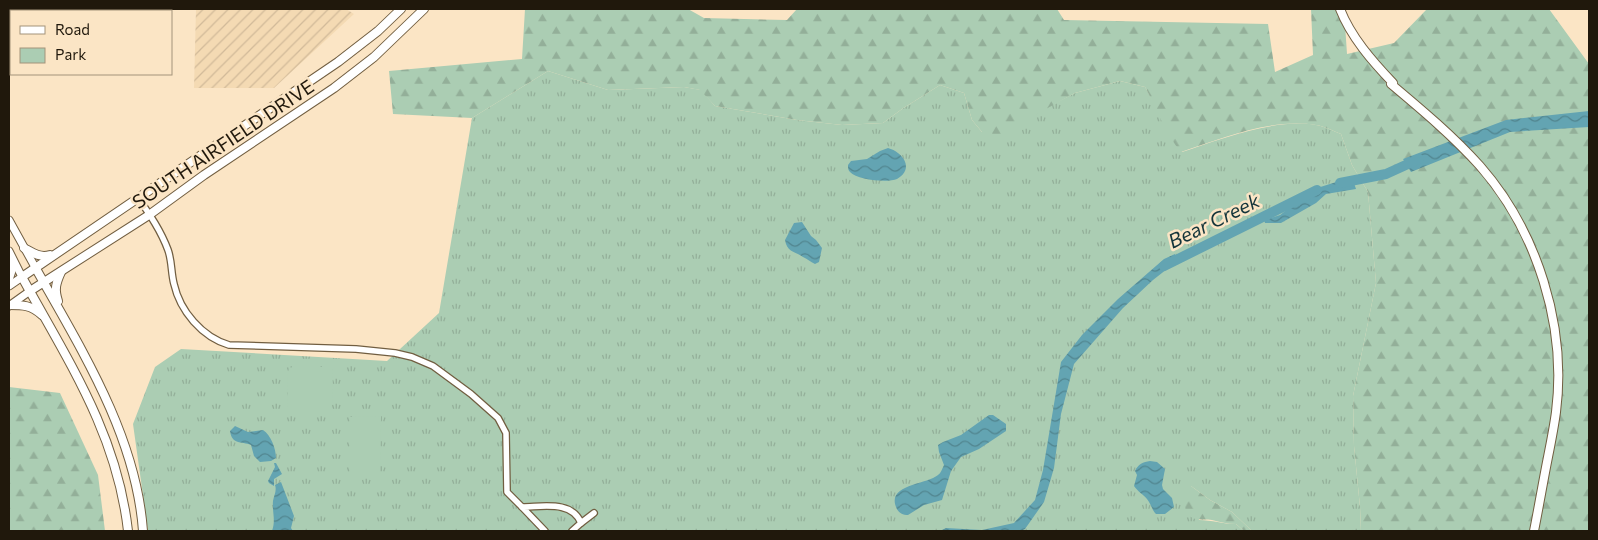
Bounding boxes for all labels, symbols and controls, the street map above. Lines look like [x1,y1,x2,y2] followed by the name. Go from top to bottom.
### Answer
[10,10,172,75] legend
[55,20,90,38] text: Road
[55,45,86,63] text: Park
[128,74,318,213] street label: SOUTH AIRFIELD DRIVE
[1164,187,1264,253] water label: Bear Creek

